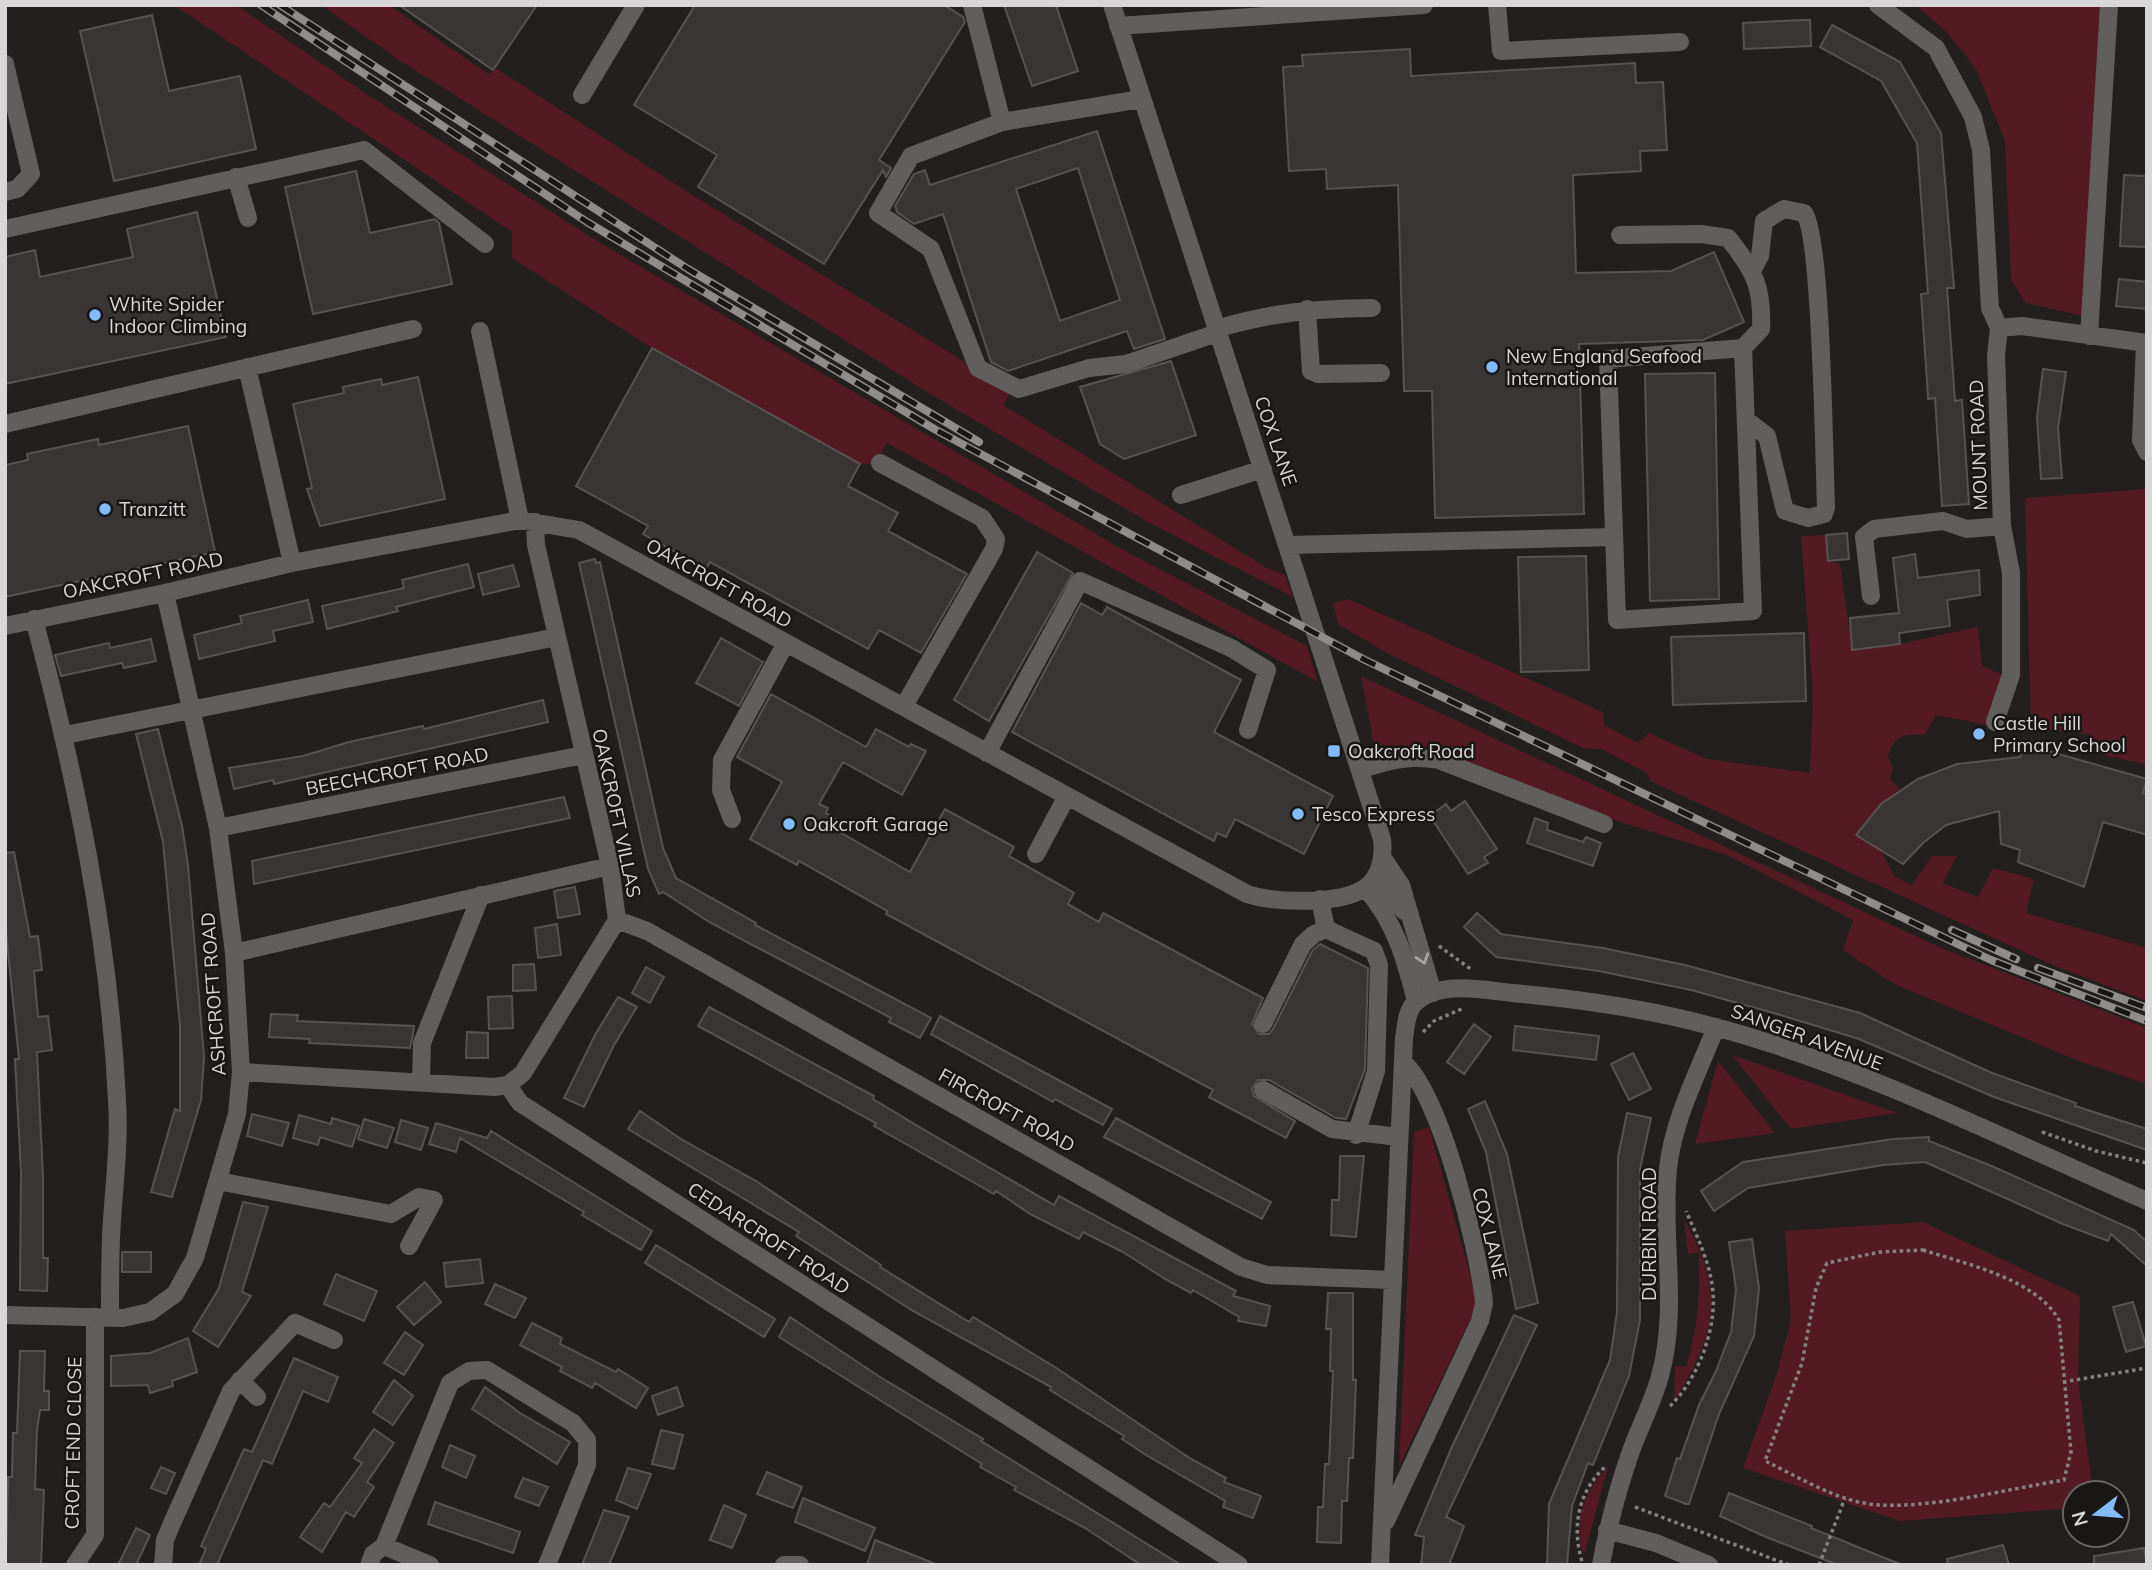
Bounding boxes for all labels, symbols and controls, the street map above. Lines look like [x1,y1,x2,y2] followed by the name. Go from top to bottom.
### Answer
[109,292,247,338] place label: White Spider Indoor Climbing
[87,307,103,323] marker: White Spider Indoor Climbing
[1506,344,1702,390] place label: New England Seafood International
[1484,359,1500,375] marker: New England Seafood International
[1964,379,1992,511] street label: MOUNT ROAD
[1249,393,1303,489] street label: COX LANE
[119,497,186,521] place label: Tranzitt
[97,501,113,517] marker: Tranzitt
[642,533,796,633] street label: OAKCROFT ROAD
[61,546,225,604] street label: OAKCROFT ROAD
[1993,711,2126,757] place label: Castle Hill Primary School
[587,726,647,900] street label: OAKCROFT VILLAS
[1971,726,1987,742] marker: Castle Hill Primary School
[1348,739,1475,763] place label: Oakcroft Road
[303,741,491,801] street label: BEECHCROFT ROAD
[1326,743,1342,759] marker: Oakcroft Road
[1312,802,1436,826] place label: Tesco Express
[1290,806,1306,822] marker: Tesco Express
[803,812,948,836] place label: Oakcroft Garage
[781,816,797,832] marker: Oakcroft Garage
[195,911,231,1077] street label: ASHCROFT ROAD
[1414,953,1429,965] one-way arrow
[1728,998,1886,1076] street label: SANGER AVENUE
[935,1063,1079,1157] street label: FIRCROFT ROAD
[1637,1167,1661,1301] street label: DURBIN ROAD
[683,1177,855,1299] street label: CEDARCROFT ROAD
[1467,1185,1513,1281] street label: COX LANE
[59,1356,87,1530] street label: CROFT END CLOSE
[2061,1479,2131,1549] north arrow
[2066,1508,2093,1529] text: N

